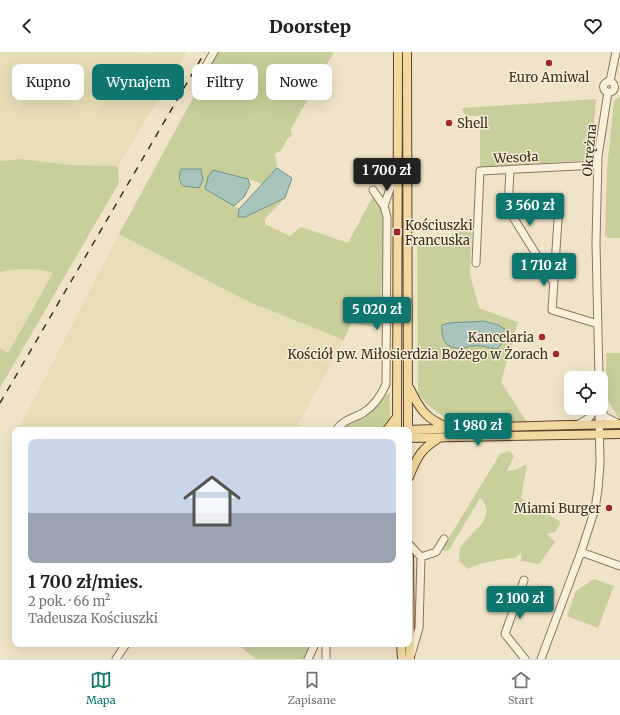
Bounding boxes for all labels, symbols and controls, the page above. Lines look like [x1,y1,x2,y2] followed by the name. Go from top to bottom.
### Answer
[16,15,38,37] icon: back
[269,15,351,38] text: Doorstep
[582,15,604,37] icon: heart
[544,58,554,68] marker: Euro Amiwal
[12,64,84,100] chip: Kupno
[92,64,184,100] chip: Wynajem
[192,64,258,100] chip: Filtry
[266,64,332,100] chip: Nowe
[509,69,589,86] place label: Euro Amiwal
[457,115,488,132] place label: Shell
[444,118,454,128] marker: Shell
[579,123,600,177] street label: Okrężna
[492,148,539,167] street label: Wesoła
[346,158,428,192] pin: 1 700 zł
[363,162,411,179] text: 1 700 zł
[489,193,571,227] pin: 3 560 zł
[505,197,555,214] text: 3 560 zł
[405,217,473,249] place label: Kościuszki Francuska
[392,227,402,237] marker: Kościuszki Francuska
[503,253,585,287] pin: 1 710 zł
[521,257,567,274] text: 1 710 zł
[336,297,418,331] pin: 5 020 zł
[352,301,402,318] text: 5 020 zł
[468,329,534,346] place label: Kancelaria
[537,332,547,342] marker: Kancelaria
[287,346,548,363] place label: Kościół pw. Miłosierdzia Bożego w Żorach
[551,349,561,359] marker: Kościół pw. Miłosierdzia Bożego w Żorach
[564,371,608,415] map controls
[564,371,608,415] button: locate
[437,413,519,447] pin: 1 980 zł
[454,417,502,434] text: 1 980 zł
[176,465,248,537] icon: home
[514,500,601,517] place label: Miami Burger
[604,503,614,513] marker: Miami Burger
[28,571,143,593] text: 1 700 zł/mies.
[479,586,561,620] pin: 2 100 zł
[496,590,544,607] text: 2 100 zł
[28,593,110,610] text: 2 pok. · 66 m²
[28,610,158,627] text: Tadeusza Kościuszki
[86,669,116,707] tab: Mapa
[288,669,336,707] tab: Zapisane
[508,669,534,707] tab: Start

